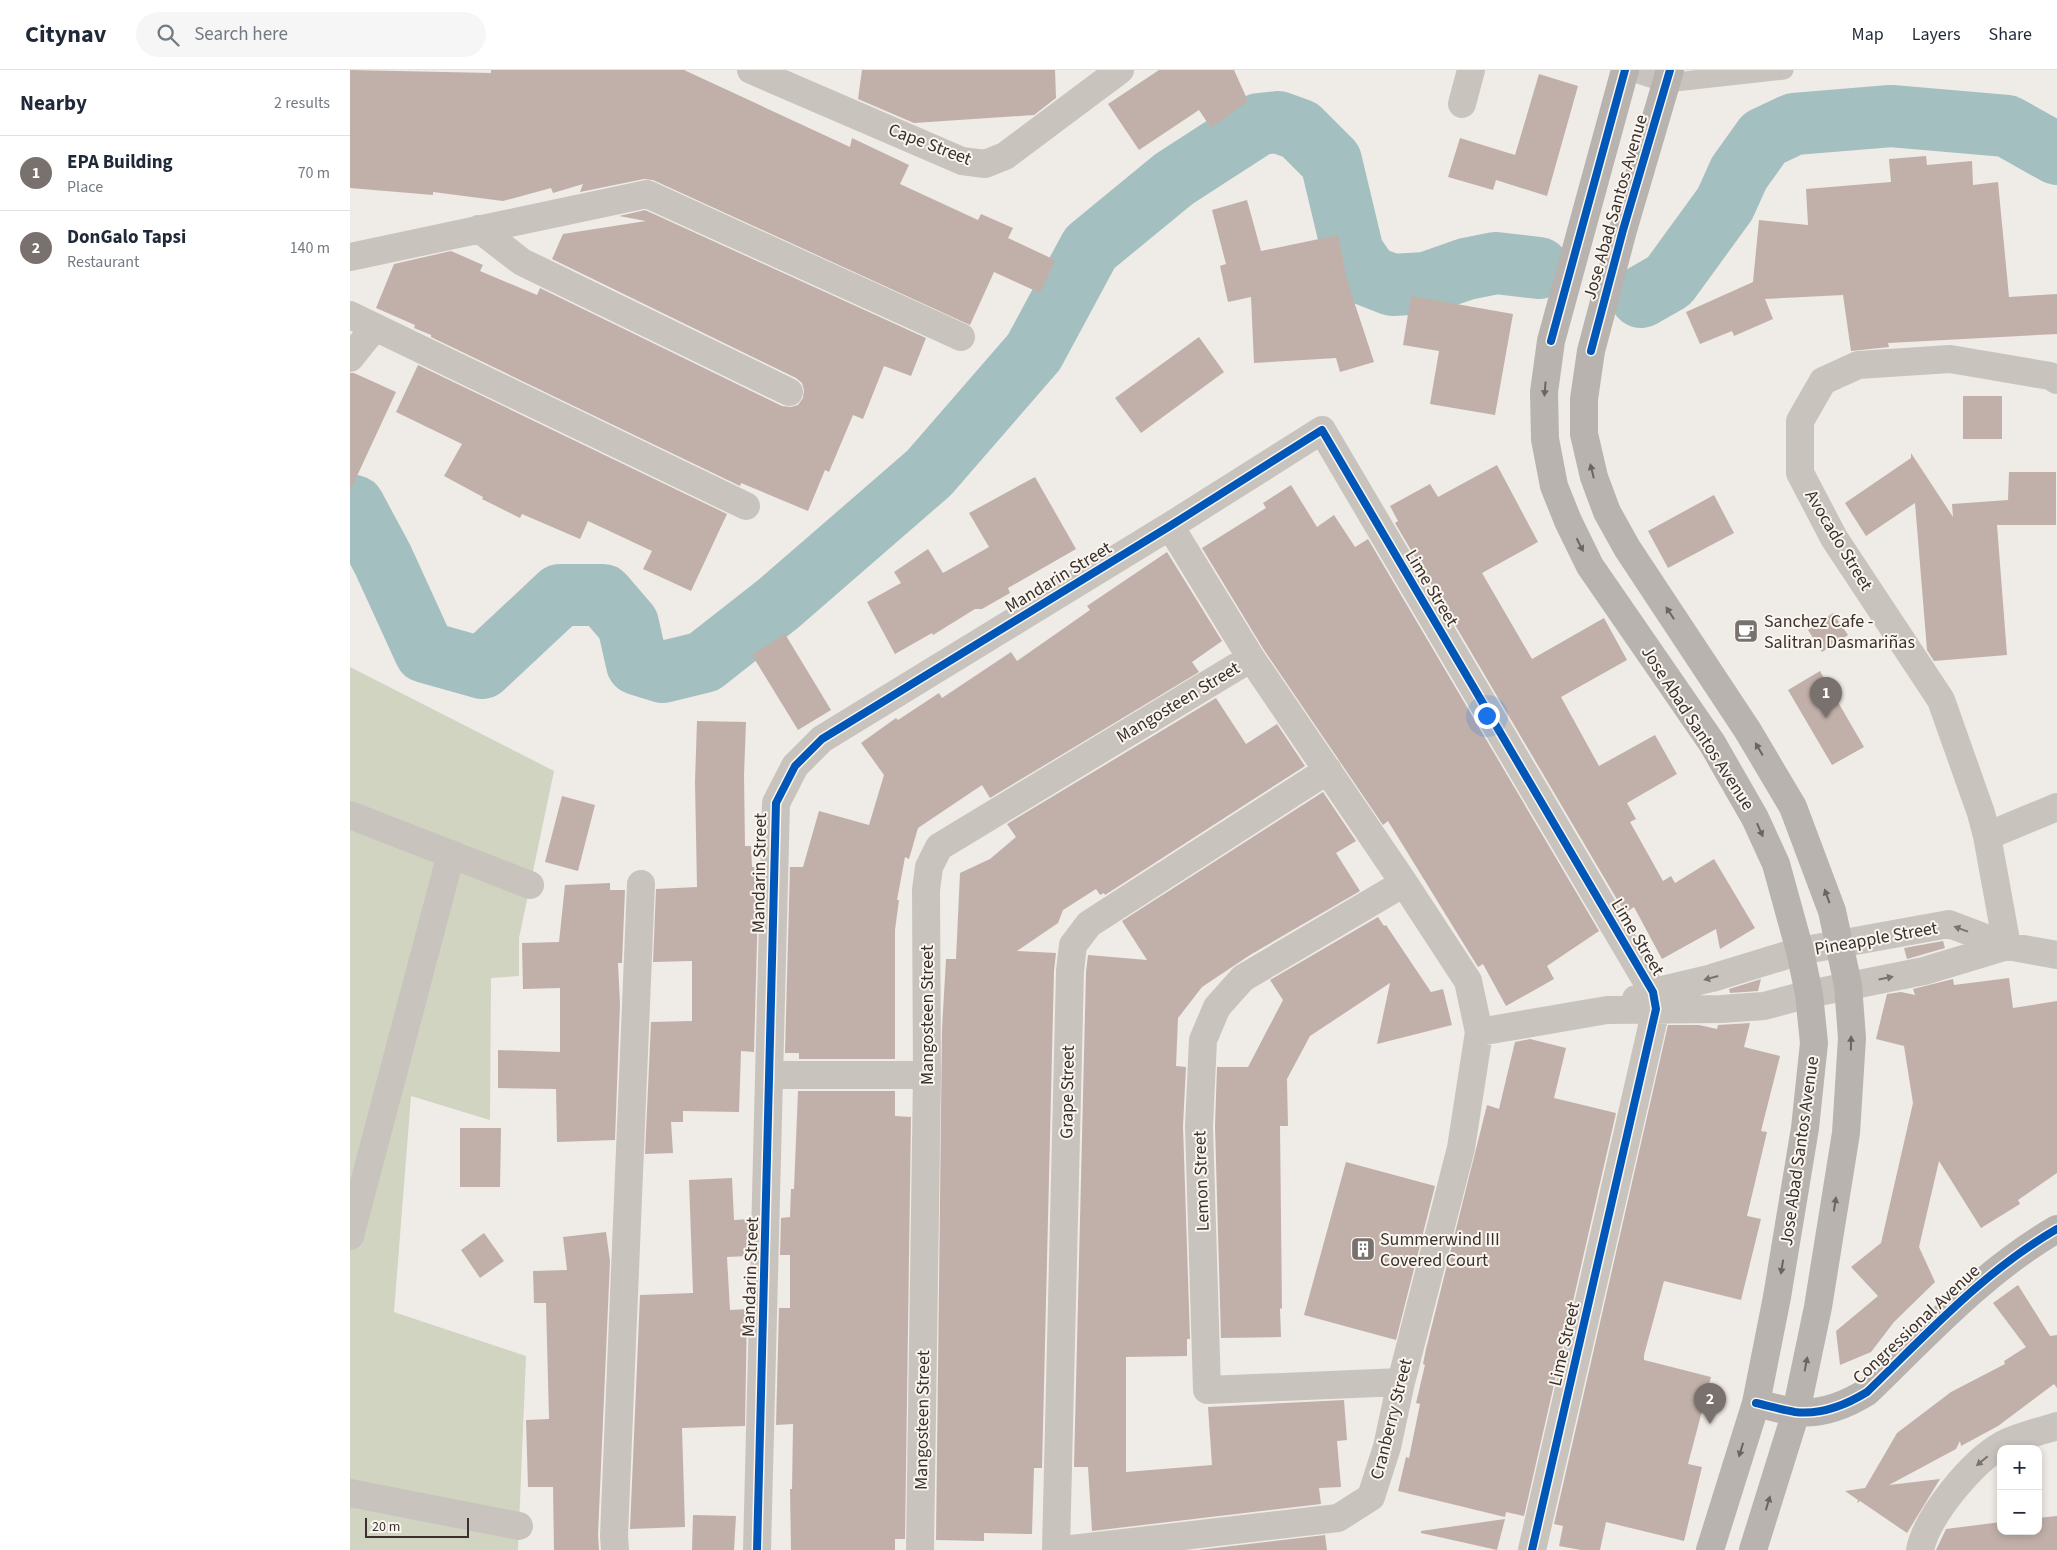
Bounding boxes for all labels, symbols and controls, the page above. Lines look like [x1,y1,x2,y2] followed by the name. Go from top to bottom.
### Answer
[136,12,486,57] search box
[25,17,106,52] text: Citynav
[154,21,182,49] icon: search
[194,21,288,48] text: Search here
[1852,22,1884,47] text: Map
[1912,22,1961,47] text: Layers
[1989,22,2032,47] text: Share
[20,88,87,118] text: Nearby
[274,92,330,114] text: 2 results
[1577,112,1654,303] street label: Jose Abad Santos Avenue
[885,117,975,172] street label: Cape Street
[67,149,173,176] text: EPA Building
[32,162,40,184] text: 1
[298,162,330,184] text: 70 m
[67,176,103,198] text: Place
[67,224,186,251] text: DonGalo Tapsi
[32,237,40,259] text: 2
[290,237,330,259] text: 140 m
[67,251,140,273] text: Restaurant
[1541,381,1549,397] one-way arrow
[1588,463,1596,478] one-way arrow
[1799,485,1878,595] street label: Avocado Street
[1000,536,1116,619] street label: Mandarin Street
[1576,538,1584,552] one-way arrow
[1399,545,1464,631] street label: Lime Street
[1665,606,1675,619] one-way arrow
[1764,609,1915,655] place label: Sanchez Cafe - Salitran Dasmariñas
[1733,618,1759,644] cafe icon: Sanchez Cafe - Salitran Dasmariñas
[1635,641,1760,815] street label: Jose Abad Santos Avenue
[1112,656,1245,749] street label: Mangosteen Street
[1810,677,1842,718] pin: 1
[1474,703,1500,729] your location
[1754,742,1763,755] one-way arrow
[746,813,773,933] street label: Mandarin Street
[1757,823,1765,837] one-way arrow
[1823,888,1831,903] one-way arrow
[1605,894,1670,980] street label: Lime Street
[1813,915,1940,962] street label: Pineapple Street
[1953,925,1968,933] one-way arrow
[915,945,940,1085] street label: Mangosteen Street
[1878,974,1893,982] one-way arrow
[1703,975,1718,983] one-way arrow
[1847,1035,1855,1051] one-way arrow
[1054,1045,1081,1139] street label: Grape Street
[1774,1055,1825,1248] street label: Jose Abad Santos Avenue
[1187,1130,1216,1232] street label: Lemon Street
[1831,1196,1839,1212] one-way arrow
[736,1216,765,1338] street label: Mandarin Street
[1380,1227,1500,1273] place label: Summerwind III Covered Court
[1350,1236,1376,1262] building icon: Summerwind III Covered Court
[1777,1259,1785,1275] one-way arrow
[1847,1259,1986,1390] street label: Congressional Avenue
[1543,1300,1586,1389] street label: Lime Street
[909,1350,936,1490] street label: Mangosteen Street
[1364,1356,1419,1482] street label: Cranberry Street
[1802,1357,1810,1372] one-way arrow
[1694,1383,1726,1424] pin: 2
[1737,1443,1745,1458] one-way arrow
[1997,1445,2042,1535] map controls
[1997,1445,2042,1490] button: +
[1977,1455,1989,1467] one-way arrow
[1997,1490,2042,1535] button: −
[1764,1496,1772,1511] one-way arrow
[365,1515,469,1538] scale bar
[372,1517,400,1537] text: 20 m

